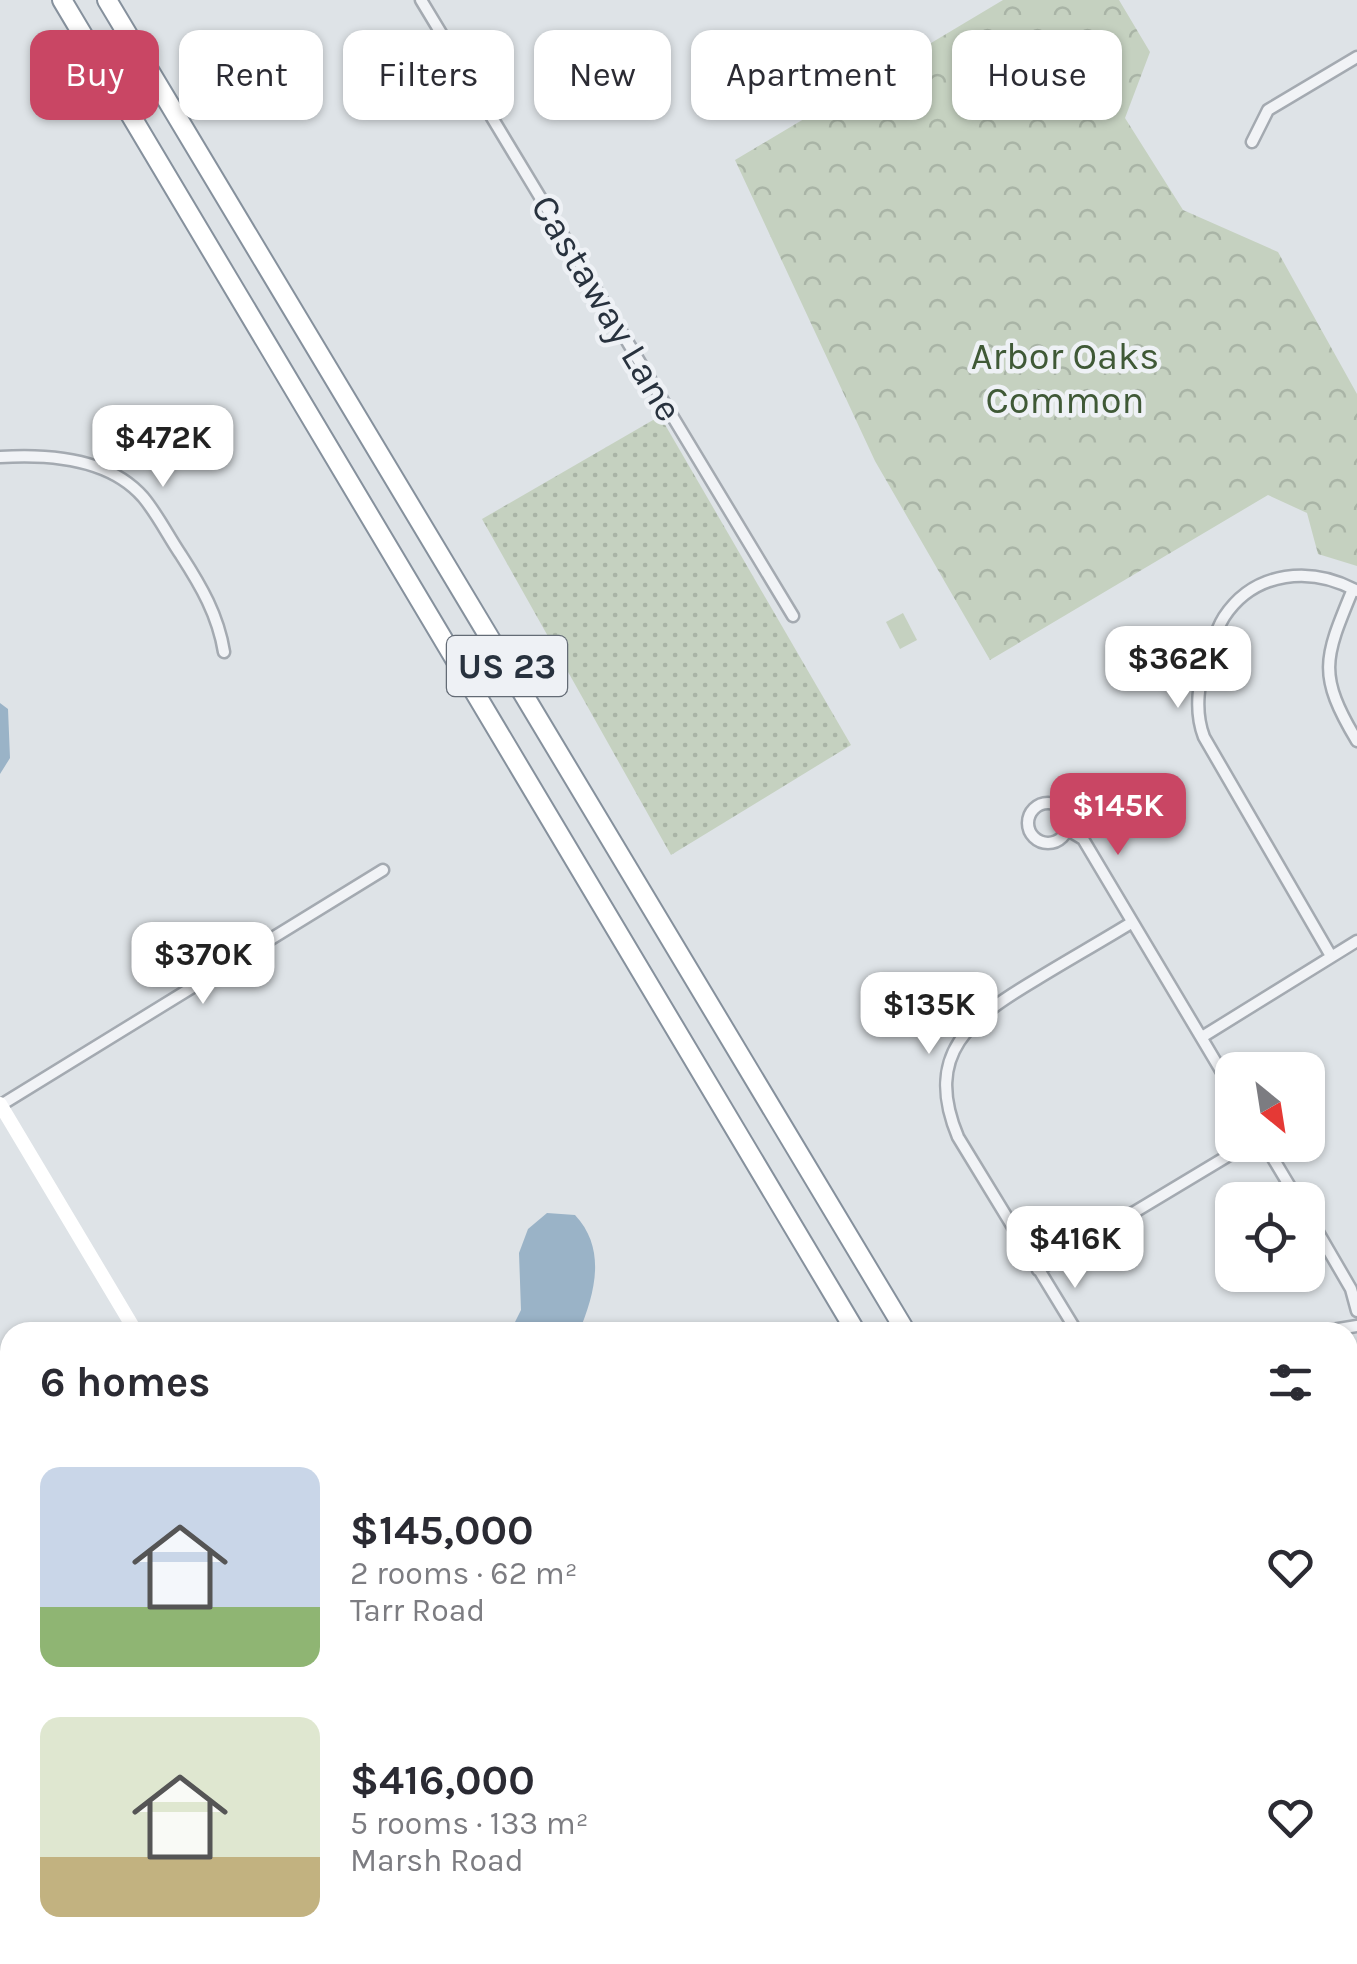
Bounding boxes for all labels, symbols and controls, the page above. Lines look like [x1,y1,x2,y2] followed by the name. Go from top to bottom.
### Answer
[30,30,159,120] chip: Buy
[179,30,323,120] chip: Rent
[343,30,514,120] chip: Filters
[534,30,671,120] chip: New
[691,30,932,120] chip: Apartment
[952,30,1122,120] chip: House
[521,187,692,429] street label: Castaway Lane
[971,334,1159,423] park label: Arbor Oaks Common
[93,405,233,490] pin: $472K
[114,419,212,456] text: $472K
[1108,626,1248,711] pin: $362K
[447,636,567,696] road number: US 23
[1127,640,1229,677] text: $362K
[1048,773,1188,858] pin: $145K
[1072,787,1164,824] text: $145K
[133,922,273,1007] pin: $370K
[153,936,253,973] text: $370K
[859,972,999,1057] pin: $135K
[883,986,975,1023] text: $135K
[1215,1052,1325,1162] north arrow
[1215,1052,1325,1292] map controls
[1215,1182,1325,1292] button: locate
[1005,1206,1145,1291] pin: $416K
[1029,1220,1121,1257] text: $416K
[1263,1355,1318,1410] icon: filters
[40,1357,210,1407] text: 6 homes
[350,1505,534,1555] text: $145,000
[120,1507,240,1627] icon: home
[1263,1540,1318,1595] icon: heart
[350,1555,578,1592] text: 2 rooms · 62 m²
[350,1592,485,1629] text: Tarr Road
[350,1755,535,1805] text: $416,000
[120,1757,240,1877] icon: home
[1263,1790,1318,1845] icon: heart
[350,1805,589,1842] text: 5 rooms · 133 m²
[350,1842,524,1879] text: Marsh Road

